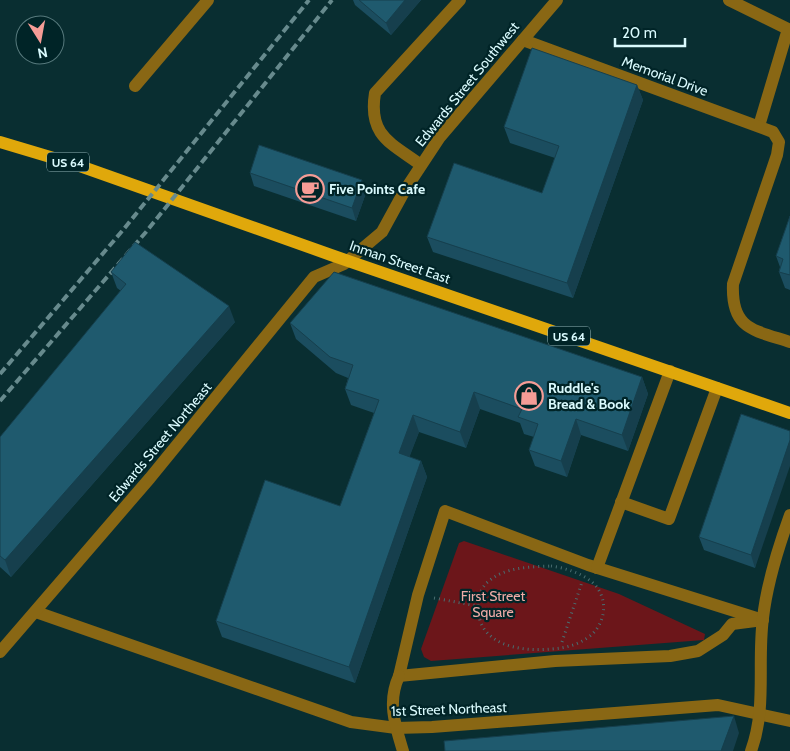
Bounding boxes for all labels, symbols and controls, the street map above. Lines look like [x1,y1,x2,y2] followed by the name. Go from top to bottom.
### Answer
[15,15,65,65] north arrow
[615,15,685,47] scale bar
[411,18,523,150] street label: Edwards Street Southwest
[622,24,657,42] text: 20 m
[36,43,49,63] text: N
[619,52,711,100] street label: Memorial Drive
[47,152,89,172] road number: US 64
[295,174,325,204] cafe icon: Five Points Cafe
[329,180,425,198] place label: Five Points Cafe
[347,236,453,288] street label: Inman Street East
[548,326,590,346] road number: US 64
[105,378,216,506] street label: Edwards Street Northeast
[548,379,630,413] place label: Ruddle's Bread & Book
[514,381,544,411] shop icon: Ruddle's Bread & Book
[461,587,525,621] park label: First Street Square
[391,698,507,720] street label: 1st Street Northeast

